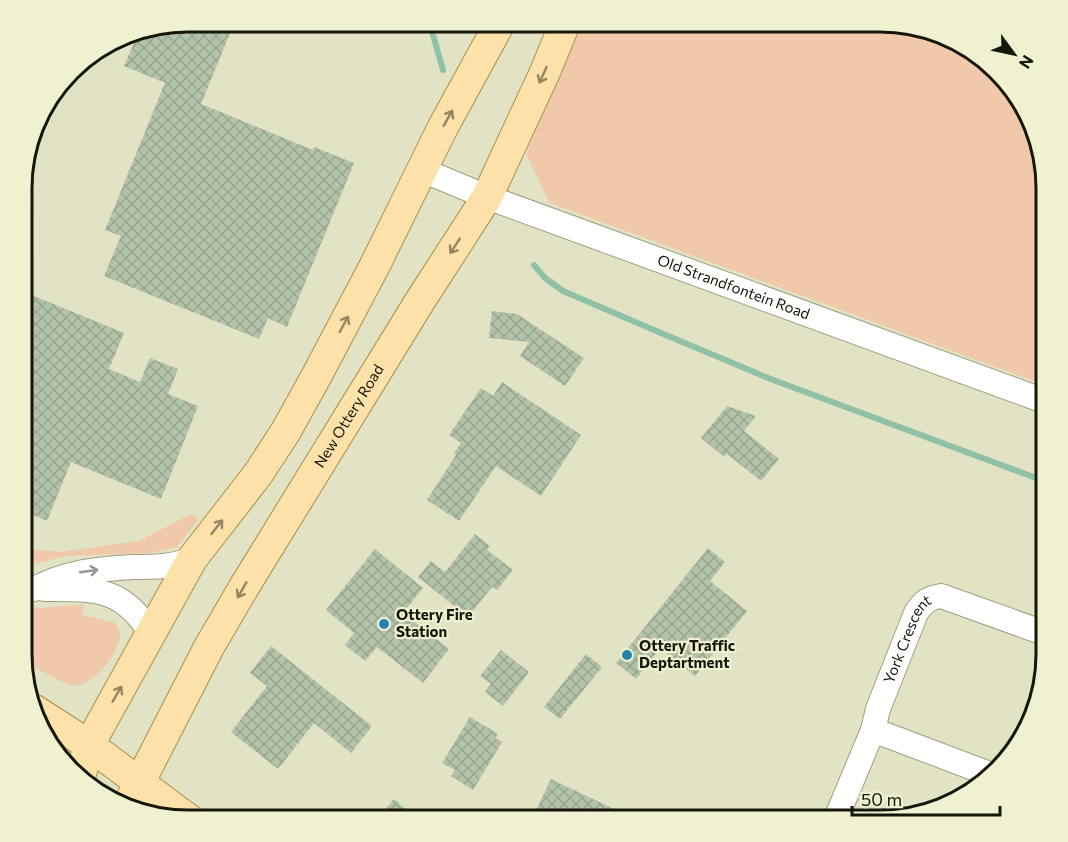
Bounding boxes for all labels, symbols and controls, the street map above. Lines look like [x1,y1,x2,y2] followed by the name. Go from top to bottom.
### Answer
[984,24,1044,84] north arrow
[1016,52,1038,73] text: N
[537,66,549,84] one-way arrow
[442,110,454,127] one-way arrow
[449,237,461,254] one-way arrow
[655,250,813,322] street label: Old Strandfontein Road
[339,315,350,333] one-way arrow
[310,361,387,471] street label: New Ottery Road
[210,519,223,535] one-way arrow
[79,565,99,576] one-way arrow
[235,581,247,598] one-way arrow
[879,590,934,686] street label: York Crescent
[396,605,473,640] place label: Ottery Fire Station
[377,617,391,631] marker: Ottery Fire Station
[639,636,735,671] place label: Ottery Traffic Deptartment
[620,648,634,662] marker: Ottery Traffic Deptartment
[111,686,123,703] one-way arrow
[852,779,1000,817] scale bar
[861,788,902,810] text: 50 m

